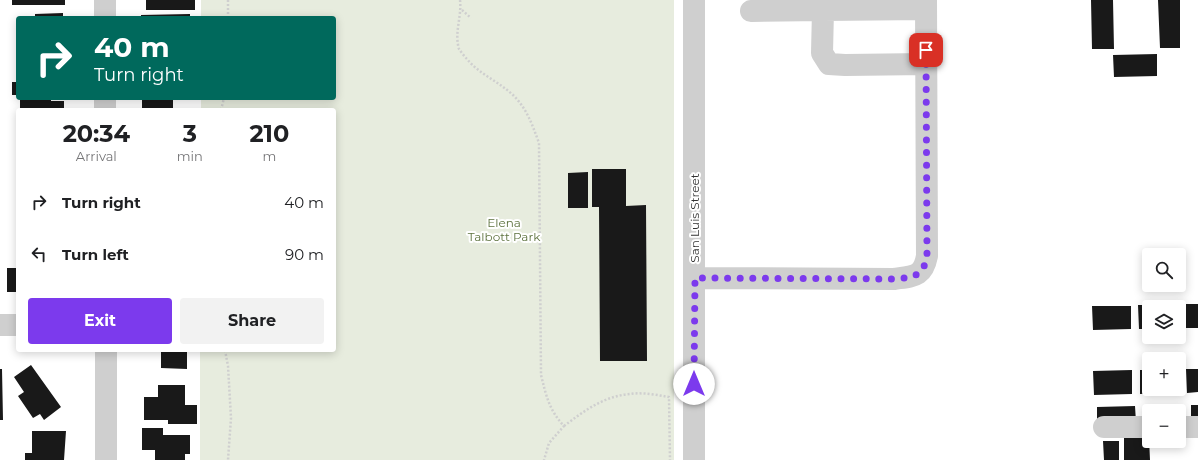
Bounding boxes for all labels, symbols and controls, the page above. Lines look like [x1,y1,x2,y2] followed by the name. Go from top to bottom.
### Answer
[94,30,170,64] text: 40 m
[28,32,80,84] icon: right
[909,33,943,67] pin
[915,39,937,61] icon: arrive
[94,64,184,86] text: Turn right
[63,119,130,148] text: 20:34
[183,119,197,148] text: 3
[249,119,289,148] text: 210
[76,148,117,164] text: Arrival
[177,148,203,164] text: min
[262,148,276,164] text: m
[687,173,702,263] street label: San Luis Street
[28,191,50,213] icon: right
[62,193,141,212] text: Turn right
[284,193,324,212] text: 40 m
[468,215,541,244] park label: Elena Talbott Park
[28,243,50,265] icon: left
[62,245,129,264] text: Turn left
[285,245,324,264] text: 90 m
[1142,248,1186,448] map controls
[1142,248,1186,292] button: search
[28,298,172,344] button: Exit
[180,298,324,344] button: Share
[1142,300,1186,344] button: layers
[1142,352,1186,396] button: +
[673,363,715,405] position arrow
[1142,404,1186,448] button: −

